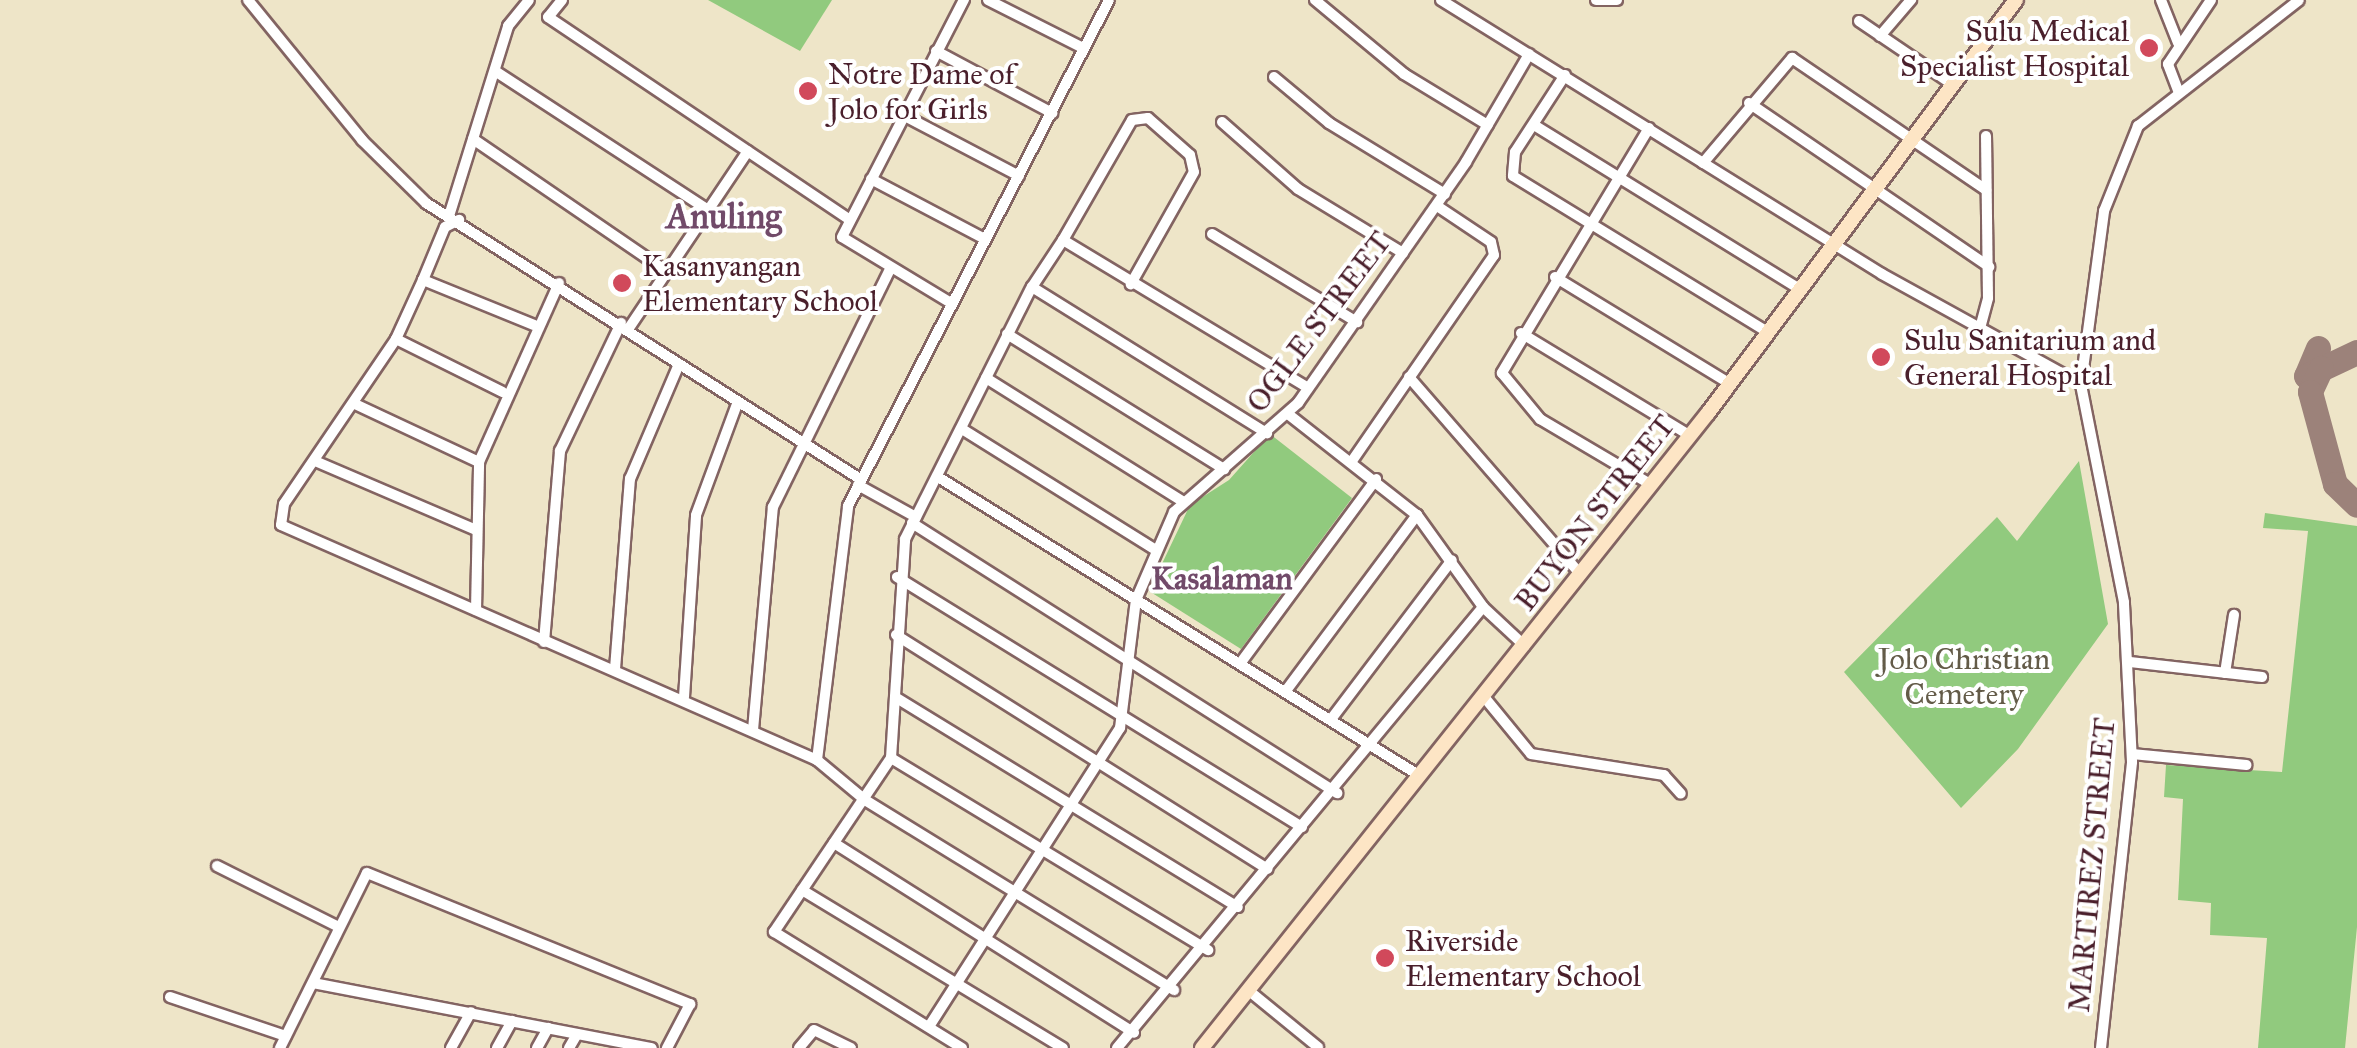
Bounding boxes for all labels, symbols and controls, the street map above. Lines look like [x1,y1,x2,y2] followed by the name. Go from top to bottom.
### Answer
[1900,13,2129,84] place label: Sulu Medical Specialist Hospital
[2138,37,2160,59] marker: Sulu Medical Specialist Hospital
[828,56,1015,126] place label: Notre Dame of Jolo for Girls
[797,80,819,102] marker: Notre Dame of Jolo for Girls
[666,196,782,238] district label: Anuling
[1239,224,1399,420] street label: OGLE STREET
[642,248,878,318] place label: Kasanyangan Elementary School
[611,272,633,294] marker: Kasanyangan Elementary School
[1904,322,2156,392] place label: Sulu Sanitarium and General Hospital
[1868,344,1894,370] marker: Sulu Sanitarium and General Hospital
[1507,408,1683,618] street label: BUYON STREET
[1151,560,1293,598] district label: Kasalaman
[1878,641,2050,712] park label: Jolo Christian Cemetery
[2061,716,2123,1014] street label: MARTIREZ STREET
[1405,923,1641,994] place label: Riverside Elementary School
[1374,947,1396,969] marker: Riverside Elementary School

